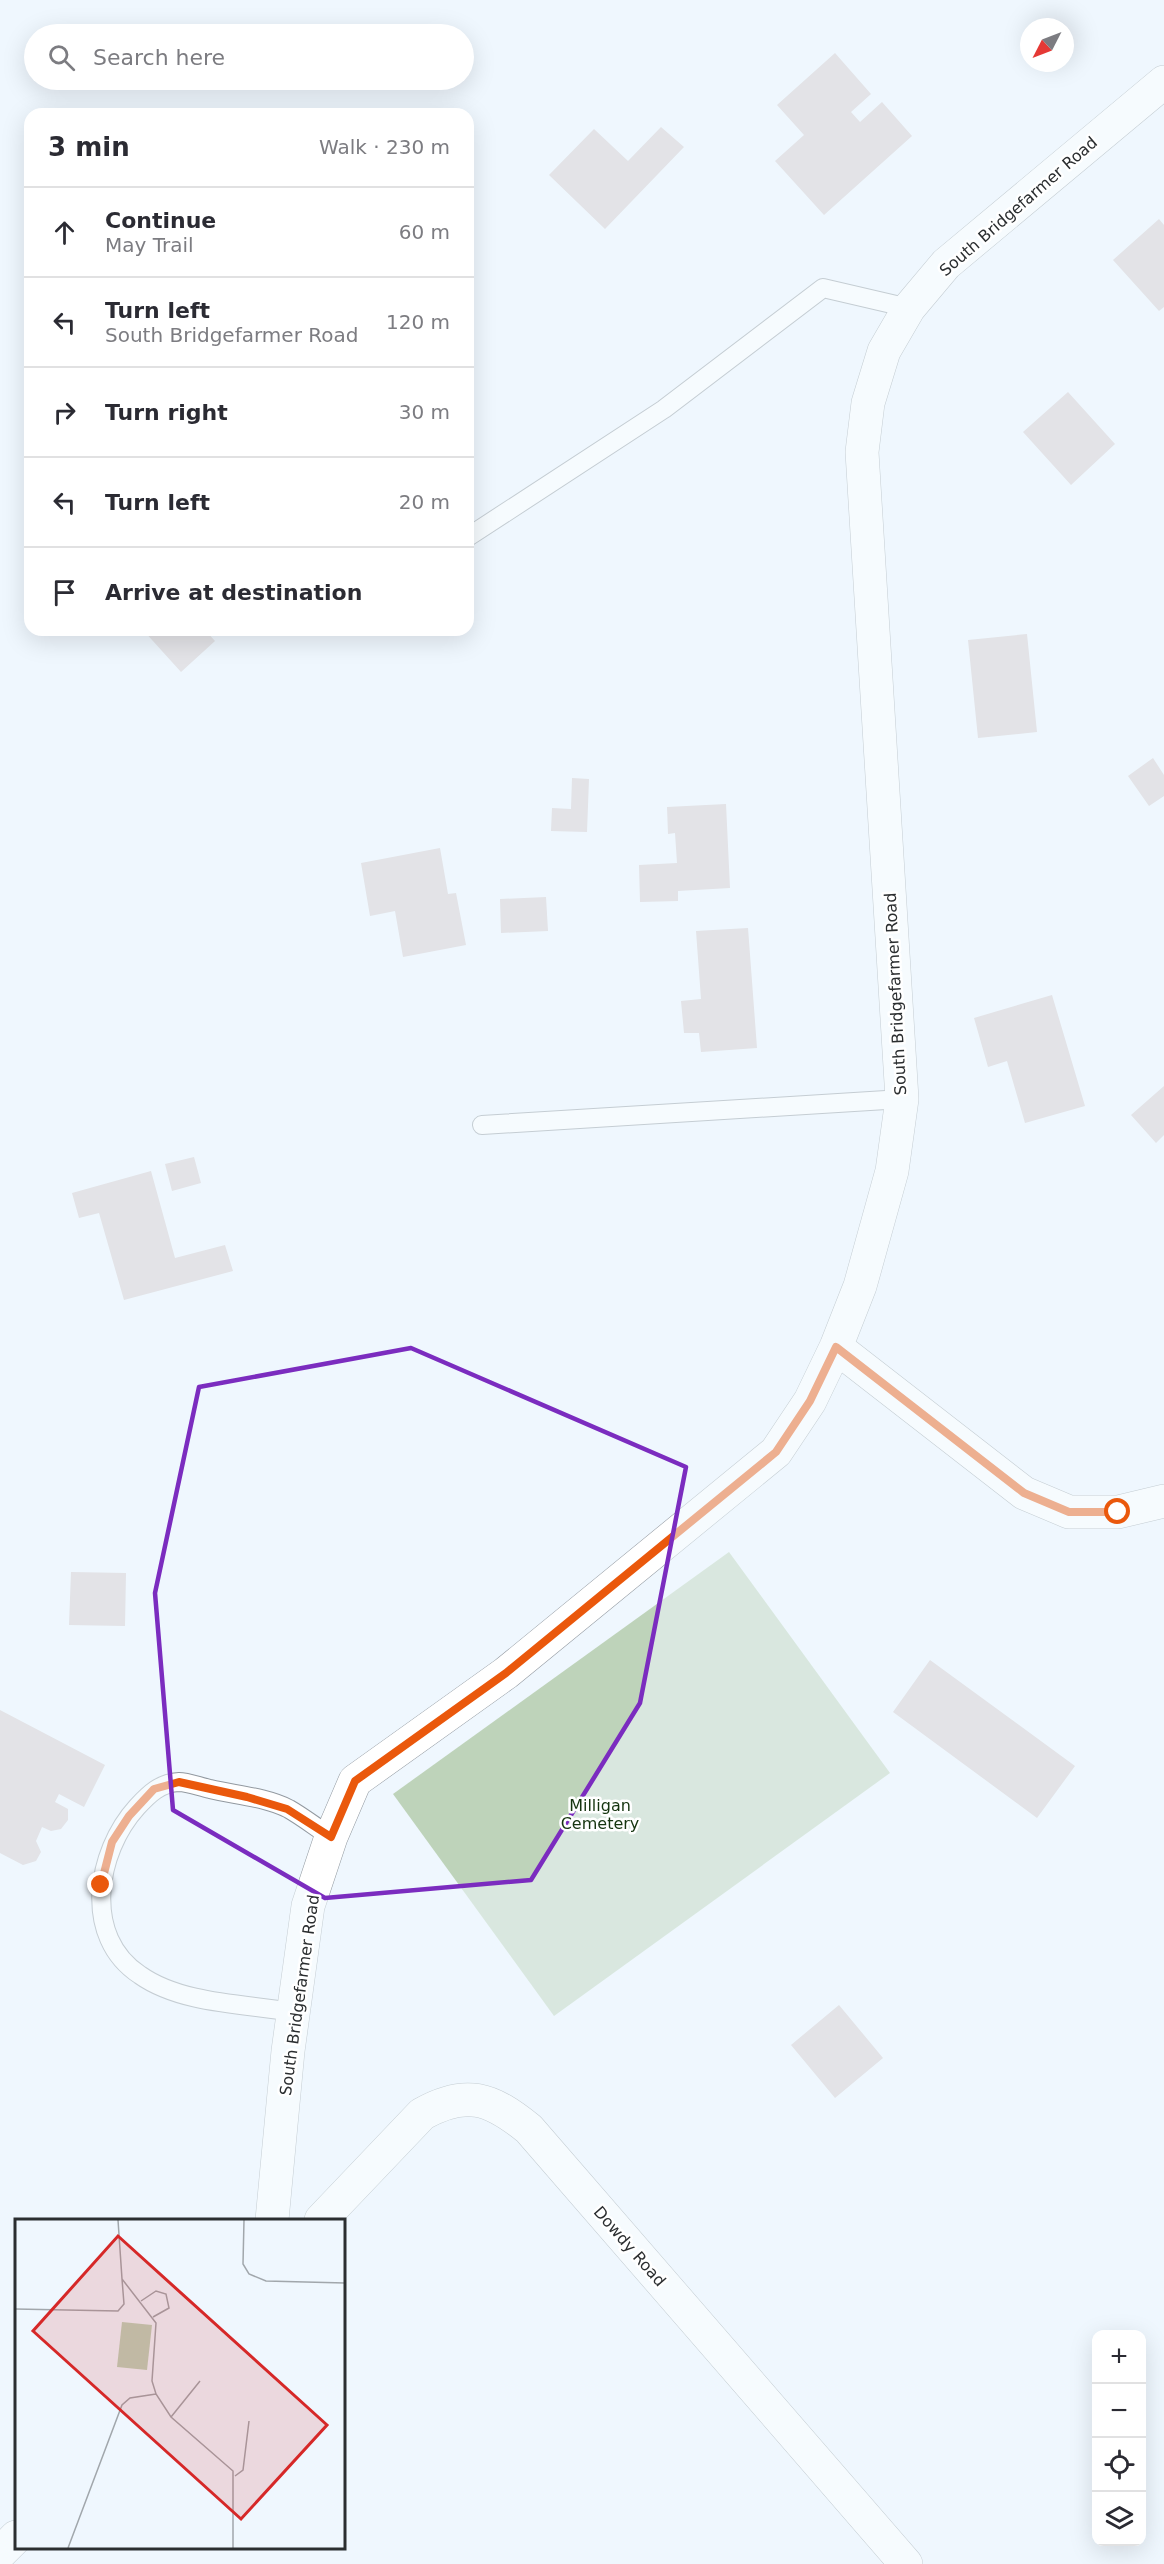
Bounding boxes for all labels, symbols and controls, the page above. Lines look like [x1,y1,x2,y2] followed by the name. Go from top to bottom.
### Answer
[1020,18,1074,72] north arrow
[24,24,474,90] search box
[45,41,78,74] icon: search
[93,45,225,70] text: Search here
[48,132,130,162] text: 3 min
[936,133,1101,280] street label: South Bridgefarmer Road
[319,135,450,159] text: Walk · 230 m
[105,208,216,233] text: Continue
[48,216,81,249] icon: ahead
[399,220,450,244] text: 60 m
[105,233,194,257] text: May Trail
[105,298,210,323] text: Turn left
[48,306,81,339] icon: left
[386,310,450,334] text: 120 m
[105,323,358,347] text: South Bridgefarmer Road
[48,396,81,429] icon: right
[105,400,228,425] text: Turn right
[399,400,450,424] text: 30 m
[48,486,81,519] icon: left
[105,490,210,515] text: Turn left
[399,490,450,514] text: 20 m
[48,576,81,609] icon: arrive
[105,580,362,605] text: Arrive at destination
[881,892,910,1096] street label: South Bridgefarmer Road
[1104,1498,1130,1524] route start
[561,1796,639,1833] park label: Milligan Cemetery
[87,1871,113,1897] route end
[276,1893,323,2097] street label: South Bridgefarmer Road
[590,2202,670,2290] street label: Dowdy Road
[15,2219,345,2549] inset map
[1092,2330,1146,2546] map controls
[1092,2330,1146,2384] button: +
[1092,2384,1146,2438] button: −
[1092,2438,1146,2492] button: locate
[1092,2492,1146,2546] button: layers

